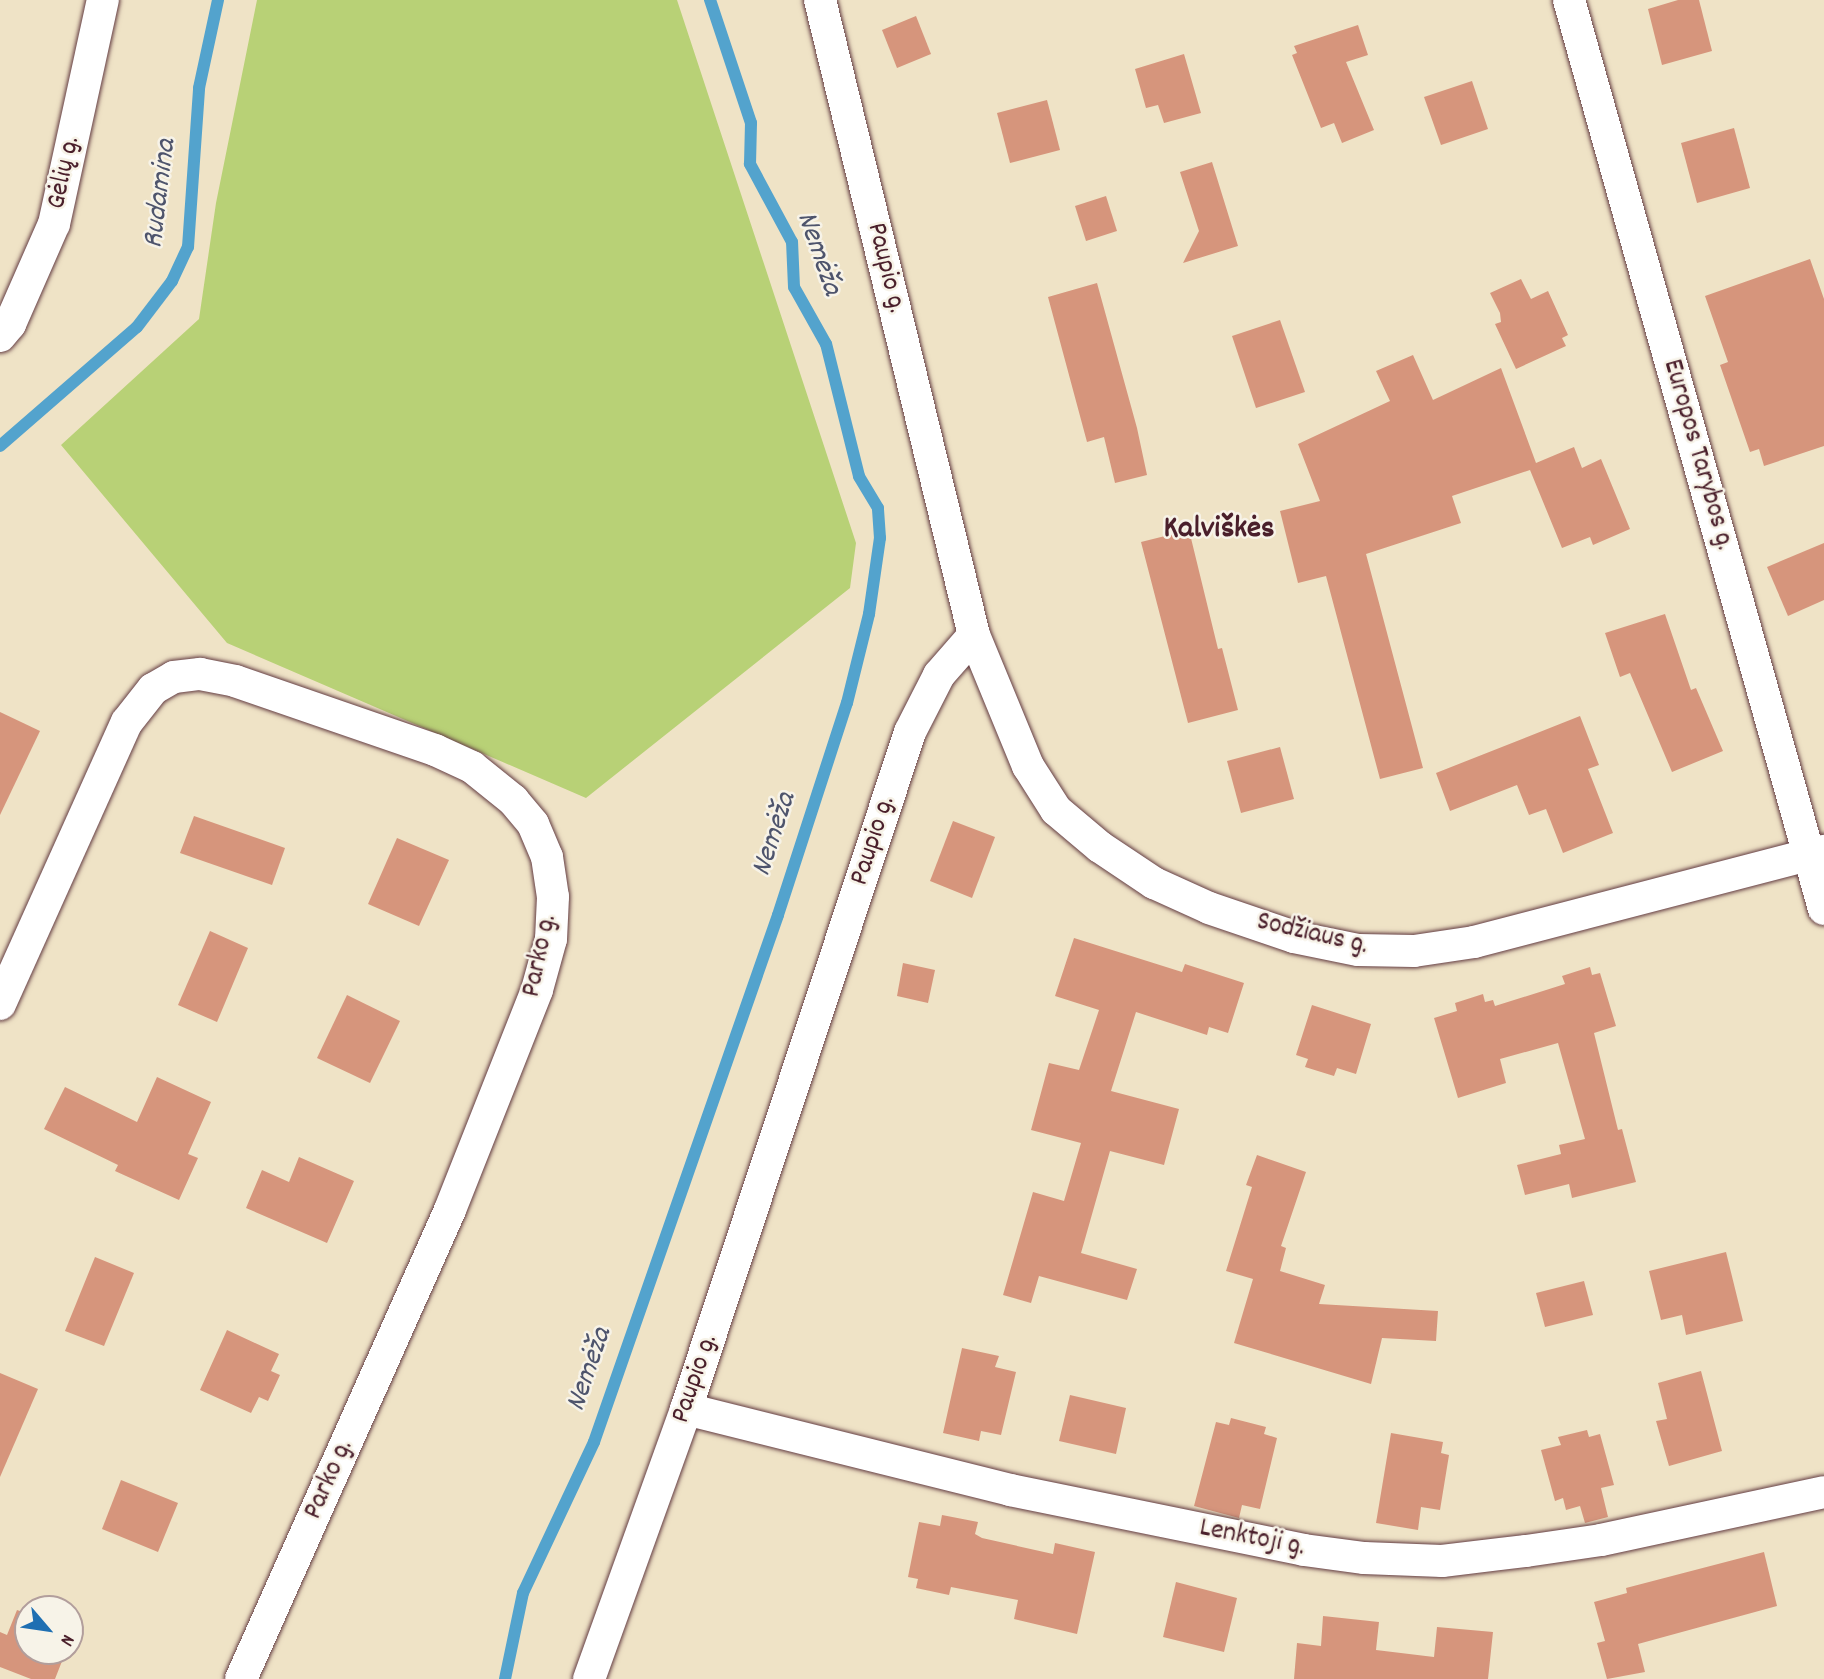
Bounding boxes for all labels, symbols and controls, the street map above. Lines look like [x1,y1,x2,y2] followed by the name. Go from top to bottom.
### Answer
[41,134,89,212] street label: Gėlių g.
[137,137,187,251] water label: Rudamina
[786,207,848,301] water label: Nemėža
[858,219,912,317] street label: Paupio g.
[1654,356,1740,554] street label: Europos Tarybos g.
[1164,511,1274,549] district label: Kalviškės
[746,789,806,881] water label: Nemėža
[844,792,904,890] street label: Paupio g.
[1253,906,1371,964] street label: Sodžiaus g.
[516,912,566,1000] street label: Parko g.
[560,1323,622,1417] water label: Nemėža
[665,1330,727,1428] street label: Paupio g.
[298,1435,362,1525] street label: Parko g.
[1196,1512,1308,1566] street label: Lenktoji g.
[14,1595,84,1665] north arrow
[52,1629,80,1650] text: N

